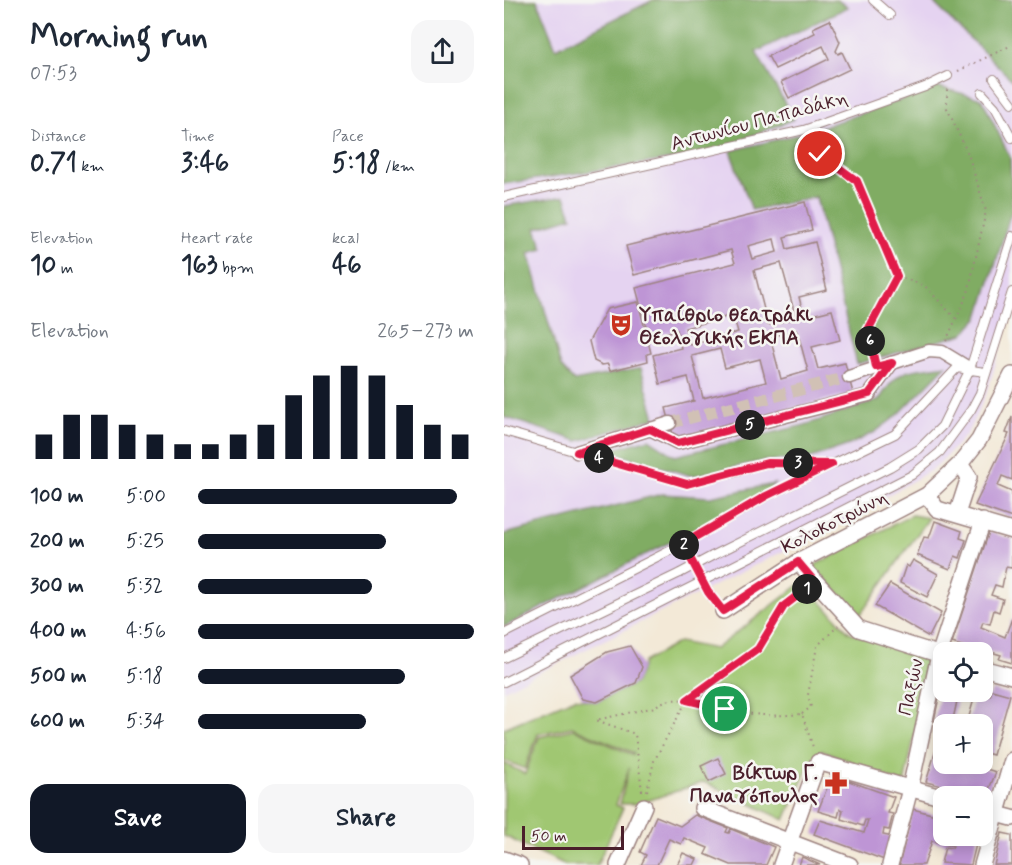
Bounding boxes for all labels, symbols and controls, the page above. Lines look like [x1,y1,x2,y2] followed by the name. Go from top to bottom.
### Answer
[30,15,208,59] text: Morning run
[411,20,474,83] button: share
[30,60,77,87] text: 07:53
[668,85,851,158] street label: Αντωνίου Παπαδάκη
[30,126,86,147] text: Distance
[181,126,215,147] text: Time
[332,126,364,147] text: Pace
[794,128,845,179] pin
[803,137,836,170] icon: check
[30,147,77,181] text: 0.71
[181,147,229,181] text: 3:46
[332,147,380,181] text: 5:18
[77,156,105,177] text: km
[380,156,415,177] text: /km
[30,228,93,249] text: Elevation
[181,228,253,249] text: Heart rate
[332,228,359,249] text: kcal
[30,249,57,283] text: 10
[181,249,218,283] text: 163
[332,249,362,283] text: 46
[57,258,74,279] text: m
[218,258,254,279] text: bpm
[639,302,813,352] place label: Υπαίθριο θεατράκι Θεολογικής ΕΚΠΑ
[608,312,634,338] theatre icon: Υπαίθριο θεατράκι Θεολογικής ΕΚΠΑ
[30,318,109,345] text: Elevation
[377,318,474,345] text: 265–273 m
[855,326,885,356] pin: 6
[866,330,874,351] text: 6
[735,410,765,440] pin: 5
[745,414,755,435] text: 5
[584,443,614,473] pin: 4
[594,447,604,468] text: 4
[783,448,813,478] pin: 3
[794,452,802,473] text: 3
[30,483,84,510] text: 100 m
[126,483,166,510] text: 5:00
[777,484,893,561] street label: Κολοκοτρώνη
[30,528,85,555] text: 200 m
[126,528,164,555] text: 5:25
[669,530,699,560] pin: 2
[680,534,688,555] text: 2
[30,573,84,600] text: 300 m
[126,573,163,600] text: 5:32
[792,574,822,604] pin: 1
[803,578,811,599] text: 1
[30,618,86,645] text: 400 m
[126,618,166,645] text: 4:56
[933,642,993,846] map controls
[933,642,993,702] button: locate
[892,656,931,718] street label: Παξών
[30,663,87,690] text: 500 m
[126,663,163,690] text: 5:18
[699,683,750,734] pin
[708,692,741,725] icon: arrive
[30,708,85,735] text: 600 m
[126,708,165,735] text: 5:34
[933,714,993,774] button: +
[690,760,818,810] place label: Βίκτωρ Γ. Παναγόπουλος
[823,770,849,796] pharmacy icon: Βίκτωρ Γ. Παναγόπουλος
[30,784,246,853] button: Save
[258,784,474,853] button: Share
[933,786,993,846] button: −
[522,823,624,850] scale bar
[531,826,567,847] text: 50 m

